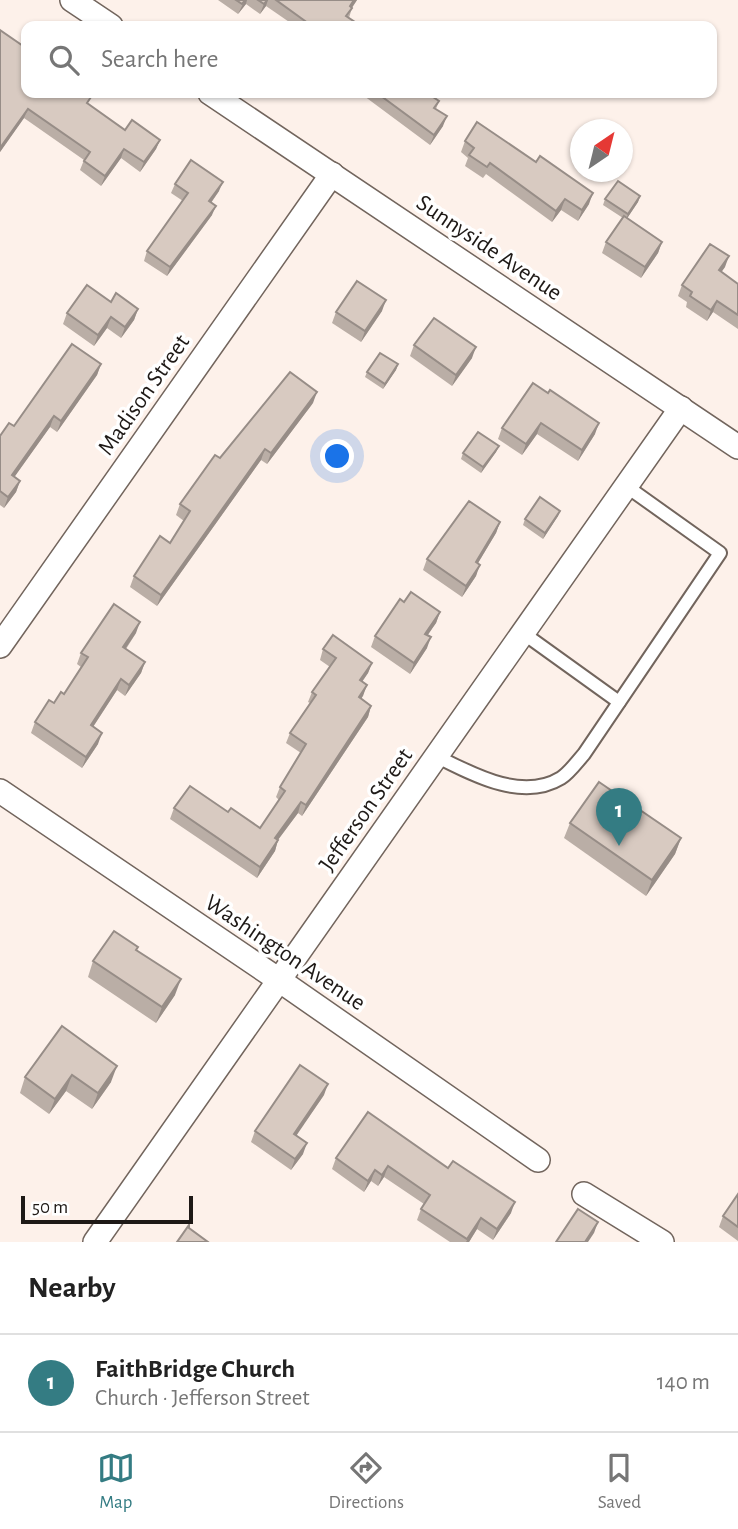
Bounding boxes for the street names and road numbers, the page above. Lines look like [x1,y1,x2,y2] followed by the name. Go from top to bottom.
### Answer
[412,191,566,305] street label: Sunnyside Avenue
[94,330,195,460] street label: Madison Street
[315,744,417,876] street label: Jefferson Street
[201,891,369,1015] street label: Washington Avenue

